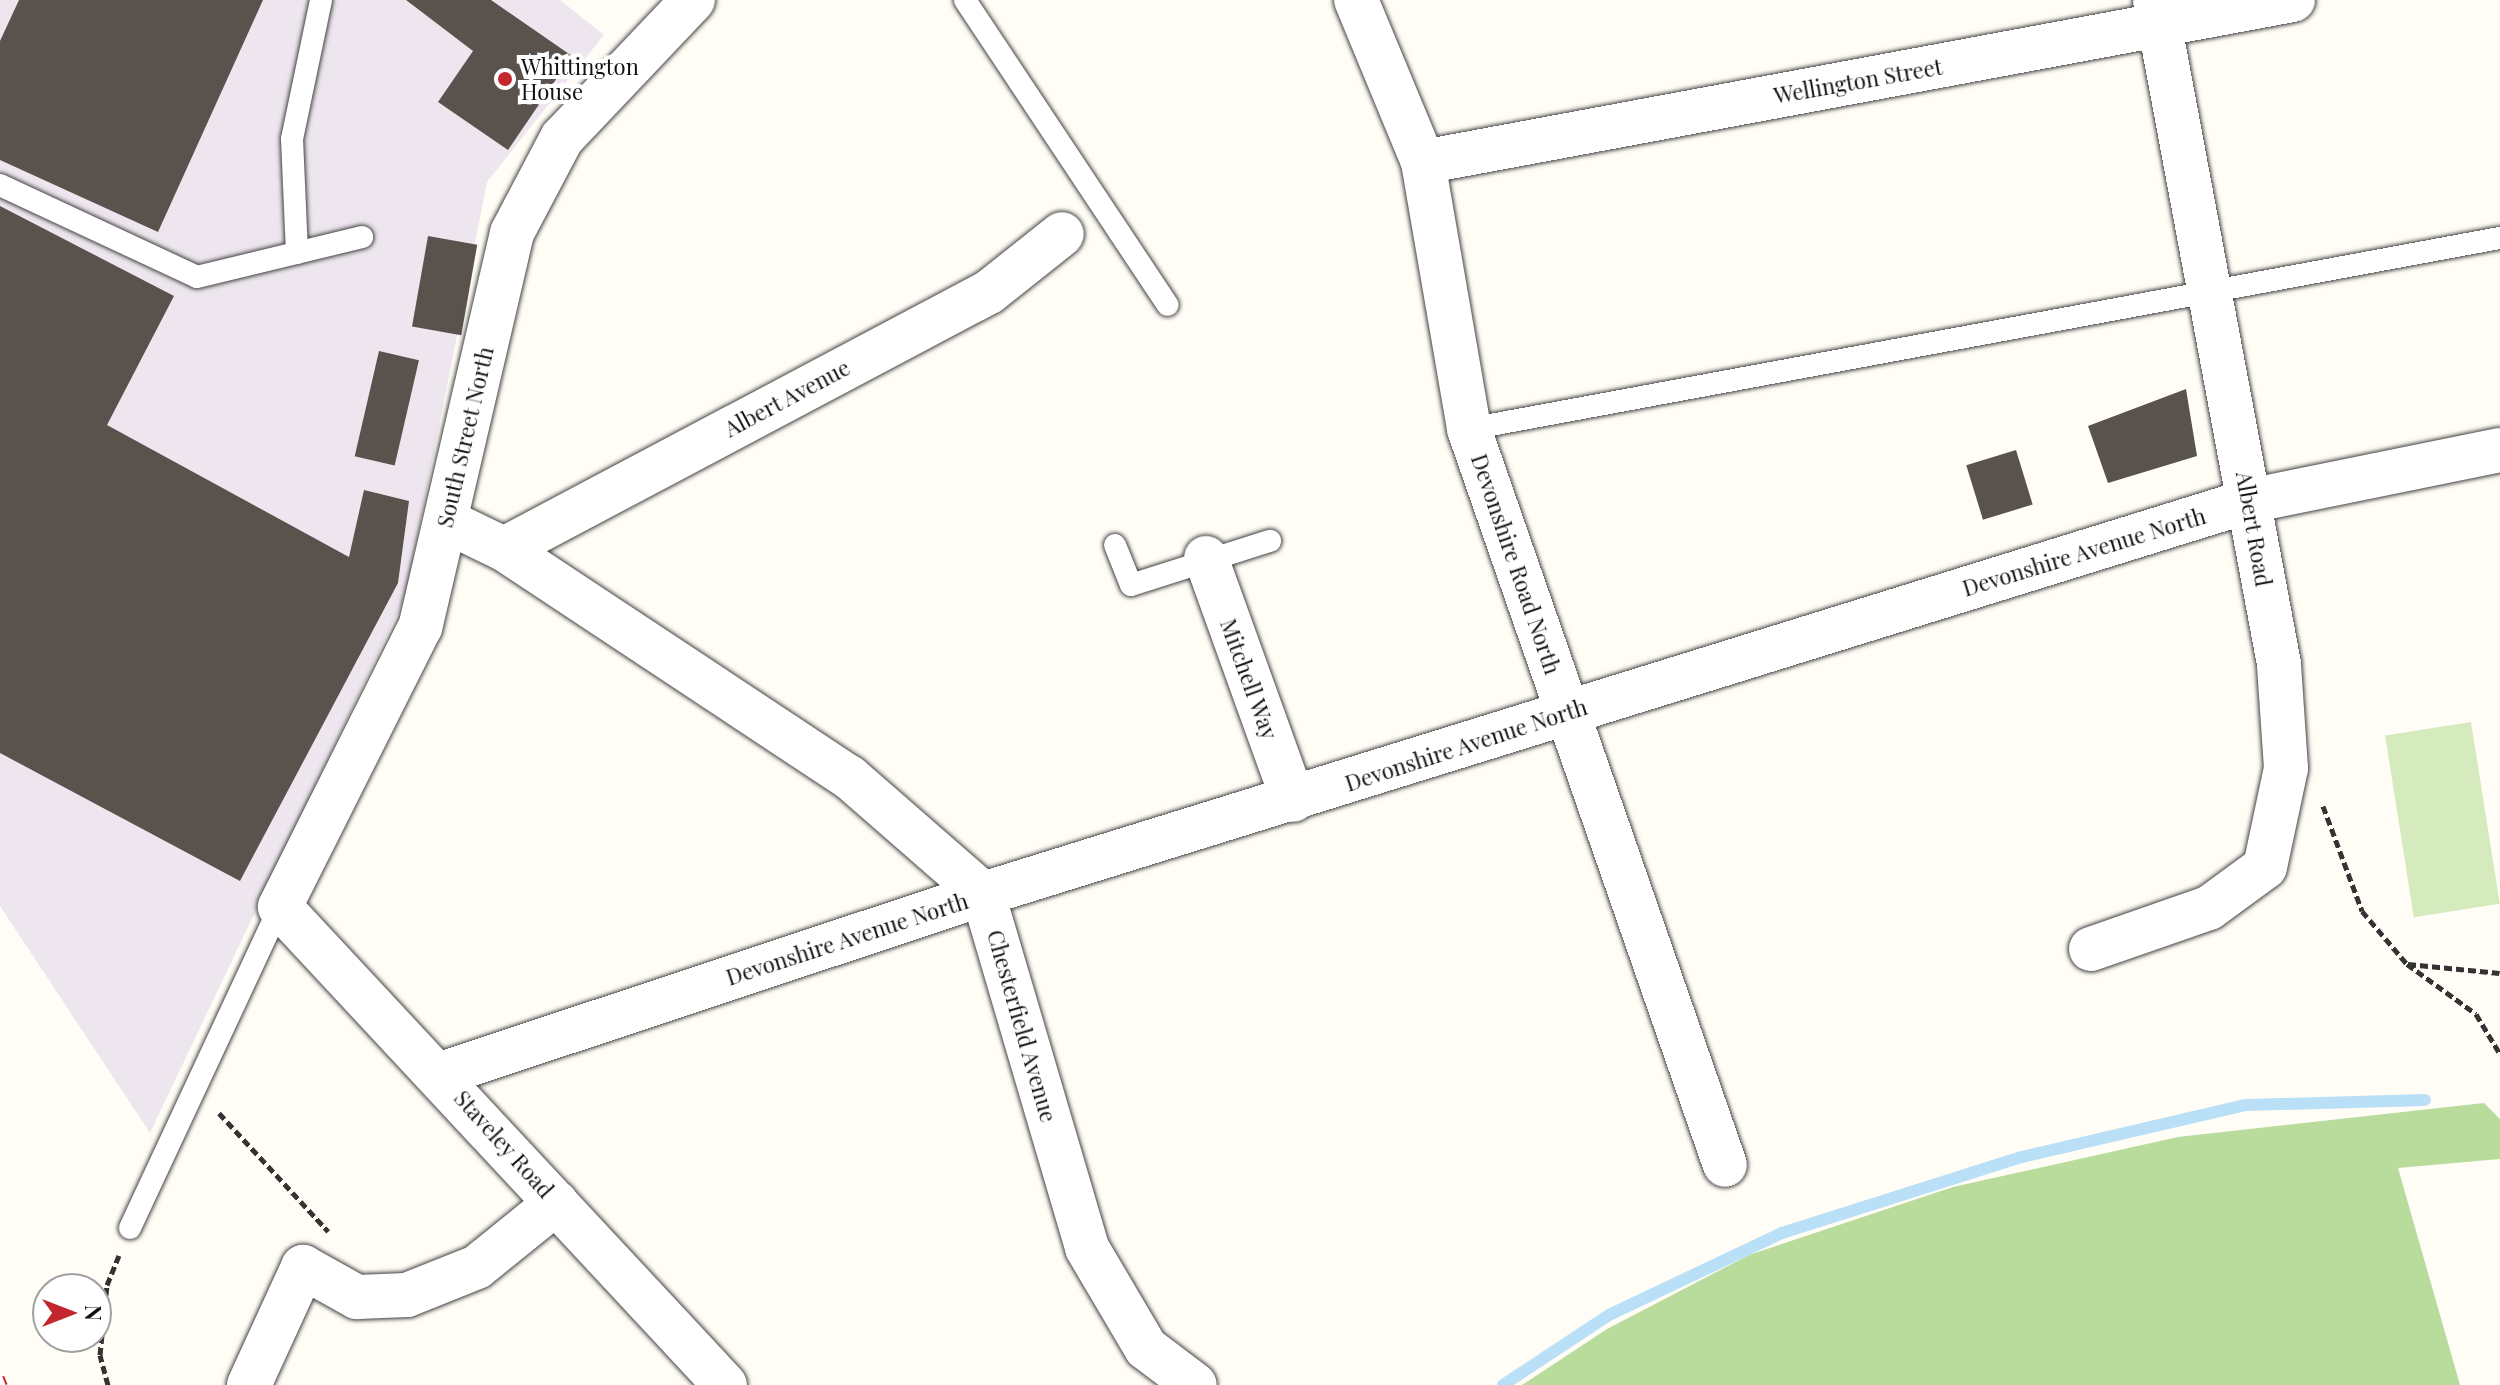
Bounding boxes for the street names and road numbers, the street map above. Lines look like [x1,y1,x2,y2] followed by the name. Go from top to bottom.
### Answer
[1772,53,1944,109] street label: Wellington Street
[431,344,499,530] street label: South Street North
[719,354,855,442] street label: Albert Avenue
[1466,450,1566,678] street label: Devonshire Road North
[2231,469,2277,589] street label: Albert Road
[1959,502,2209,602] street label: Devonshire Avenue North
[1215,615,1283,743] street label: Mitchell Way
[1341,693,1591,797] street label: Devonshire Avenue North
[722,887,972,991] street label: Devonshire Avenue North
[982,927,1062,1125] street label: Chesterfield Avenue
[449,1085,559,1203] street label: Staveley Road

